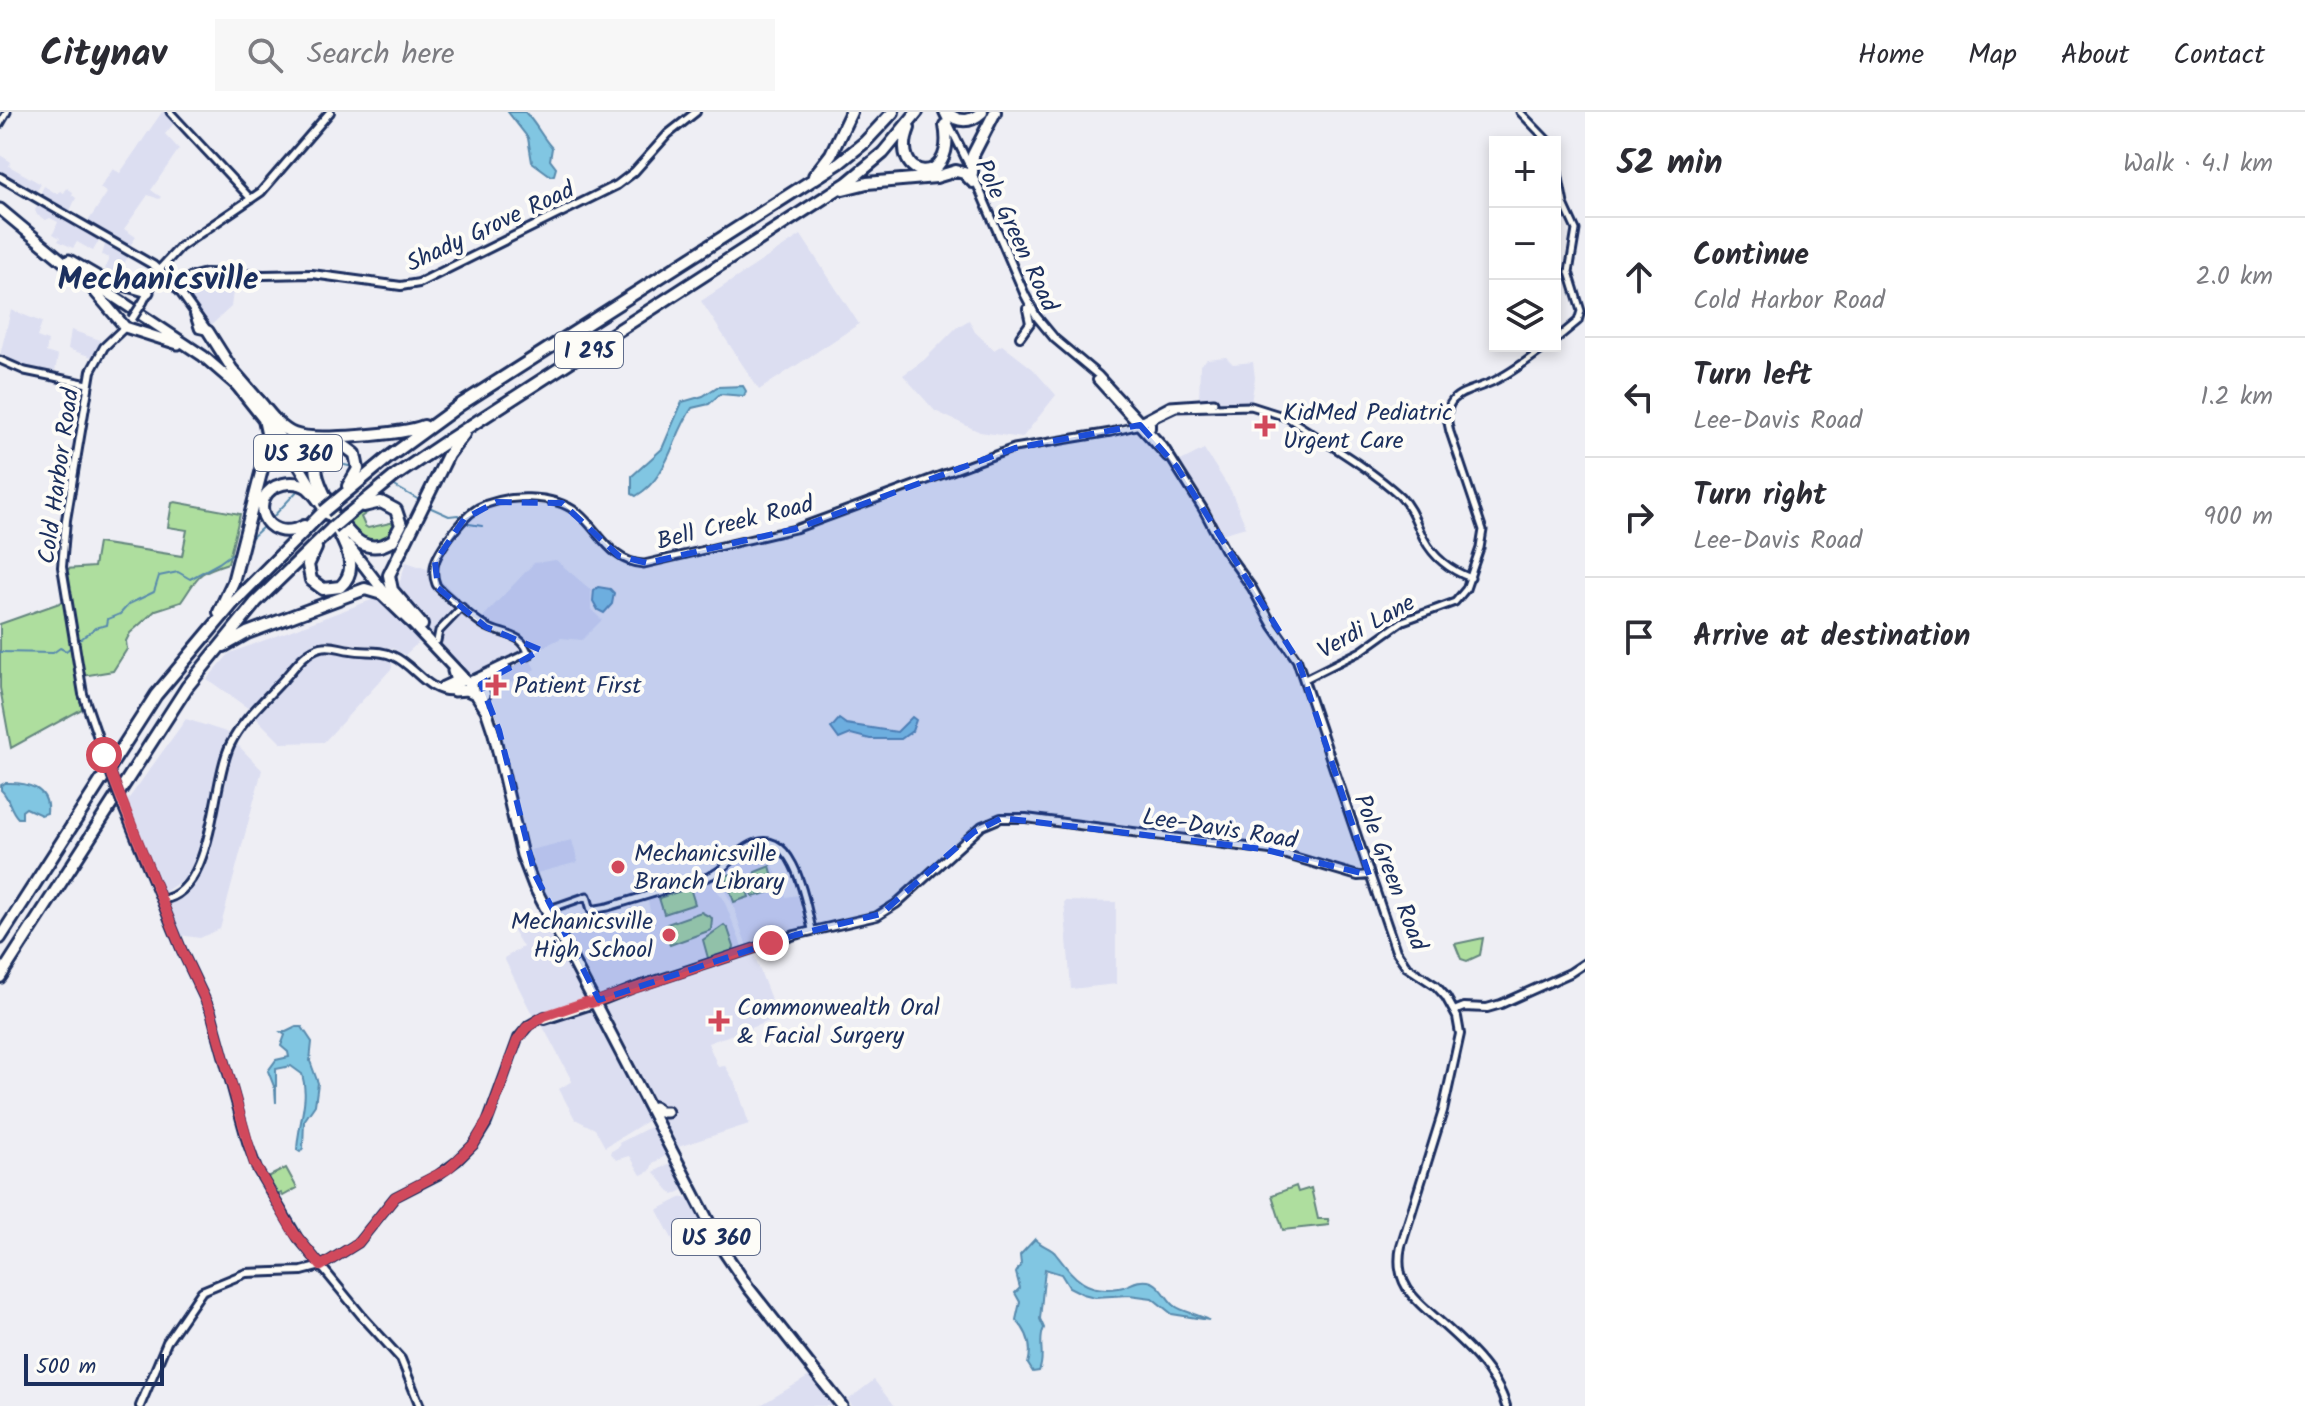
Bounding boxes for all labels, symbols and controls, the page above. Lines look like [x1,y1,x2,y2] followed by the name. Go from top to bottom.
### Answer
[215,19,775,91] search box
[40,25,167,85] text: Citynav
[307,31,455,79] text: Search here
[243,33,287,77] icon: search
[1858,33,1924,78] text: Home
[1968,33,2017,78] text: Map
[2061,33,2129,78] text: About
[2173,33,2265,78] text: Contact
[1489,136,1561,352] map controls
[1489,136,1561,208] button: +
[1617,137,1723,191] text: 52 min
[2123,143,2273,185] text: Walk · 4.1 km
[963,153,1069,320] street label: Pole Green Road
[400,171,582,283] street label: Shady Grove Road
[1489,208,1561,280] button: −
[1693,232,1809,280] text: Continue
[58,255,259,306] district label: Mechanicsville
[1617,255,1661,299] icon: ahead
[2195,256,2273,298] text: 2.0 km
[1489,280,1561,352] button: layers
[1693,280,1885,322] text: Cold Harbor Road
[555,332,623,368] road number: I 295
[1693,352,1812,400] text: Turn left
[1617,375,1661,419] icon: left
[2200,376,2273,418] text: 1.2 km
[28,385,91,567] street label: Cold Harbor Road
[1283,394,1453,461] place label: KidMed Pediatric Urgent Care
[1693,400,1862,442] text: Lee-Davis Road
[1254,415,1276,437] marker: KidMed Pediatric Urgent Care
[254,435,342,471] road number: US 360
[1693,472,1826,520] text: Turn right
[653,485,819,562] street label: Bell Creek Road
[1617,495,1661,539] icon: right
[2203,496,2273,538] text: 900 m
[1693,520,1862,562] text: Lee-Davis Road
[1311,584,1423,670] street label: Verdi Lane
[1693,613,1970,661] text: Arrive at destination
[1617,615,1661,659] icon: arrive
[514,667,642,706] place label: Patient First
[485,674,507,696] marker: Patient First
[86,737,122,773] route start
[1342,789,1438,957] street label: Pole Green Road
[1140,798,1301,861] street label: Lee-Davis Road
[634,835,785,902] place label: Mechanicsville Branch Library
[609,858,627,876] marker: Mechanicsville Branch Library
[511,903,653,970] place label: Mechanicsville High School
[753,925,789,961] route end
[660,926,678,944] marker: Mechanicsville High School
[737,989,940,1056] place label: Commonwealth Oral & Facial Surgery
[708,1010,730,1032] marker: Commonwealth Oral & Facial Surgery
[672,1219,760,1255] road number: US 360
[24,1350,164,1386] scale bar
[36,1350,96,1385] text: 500 m

